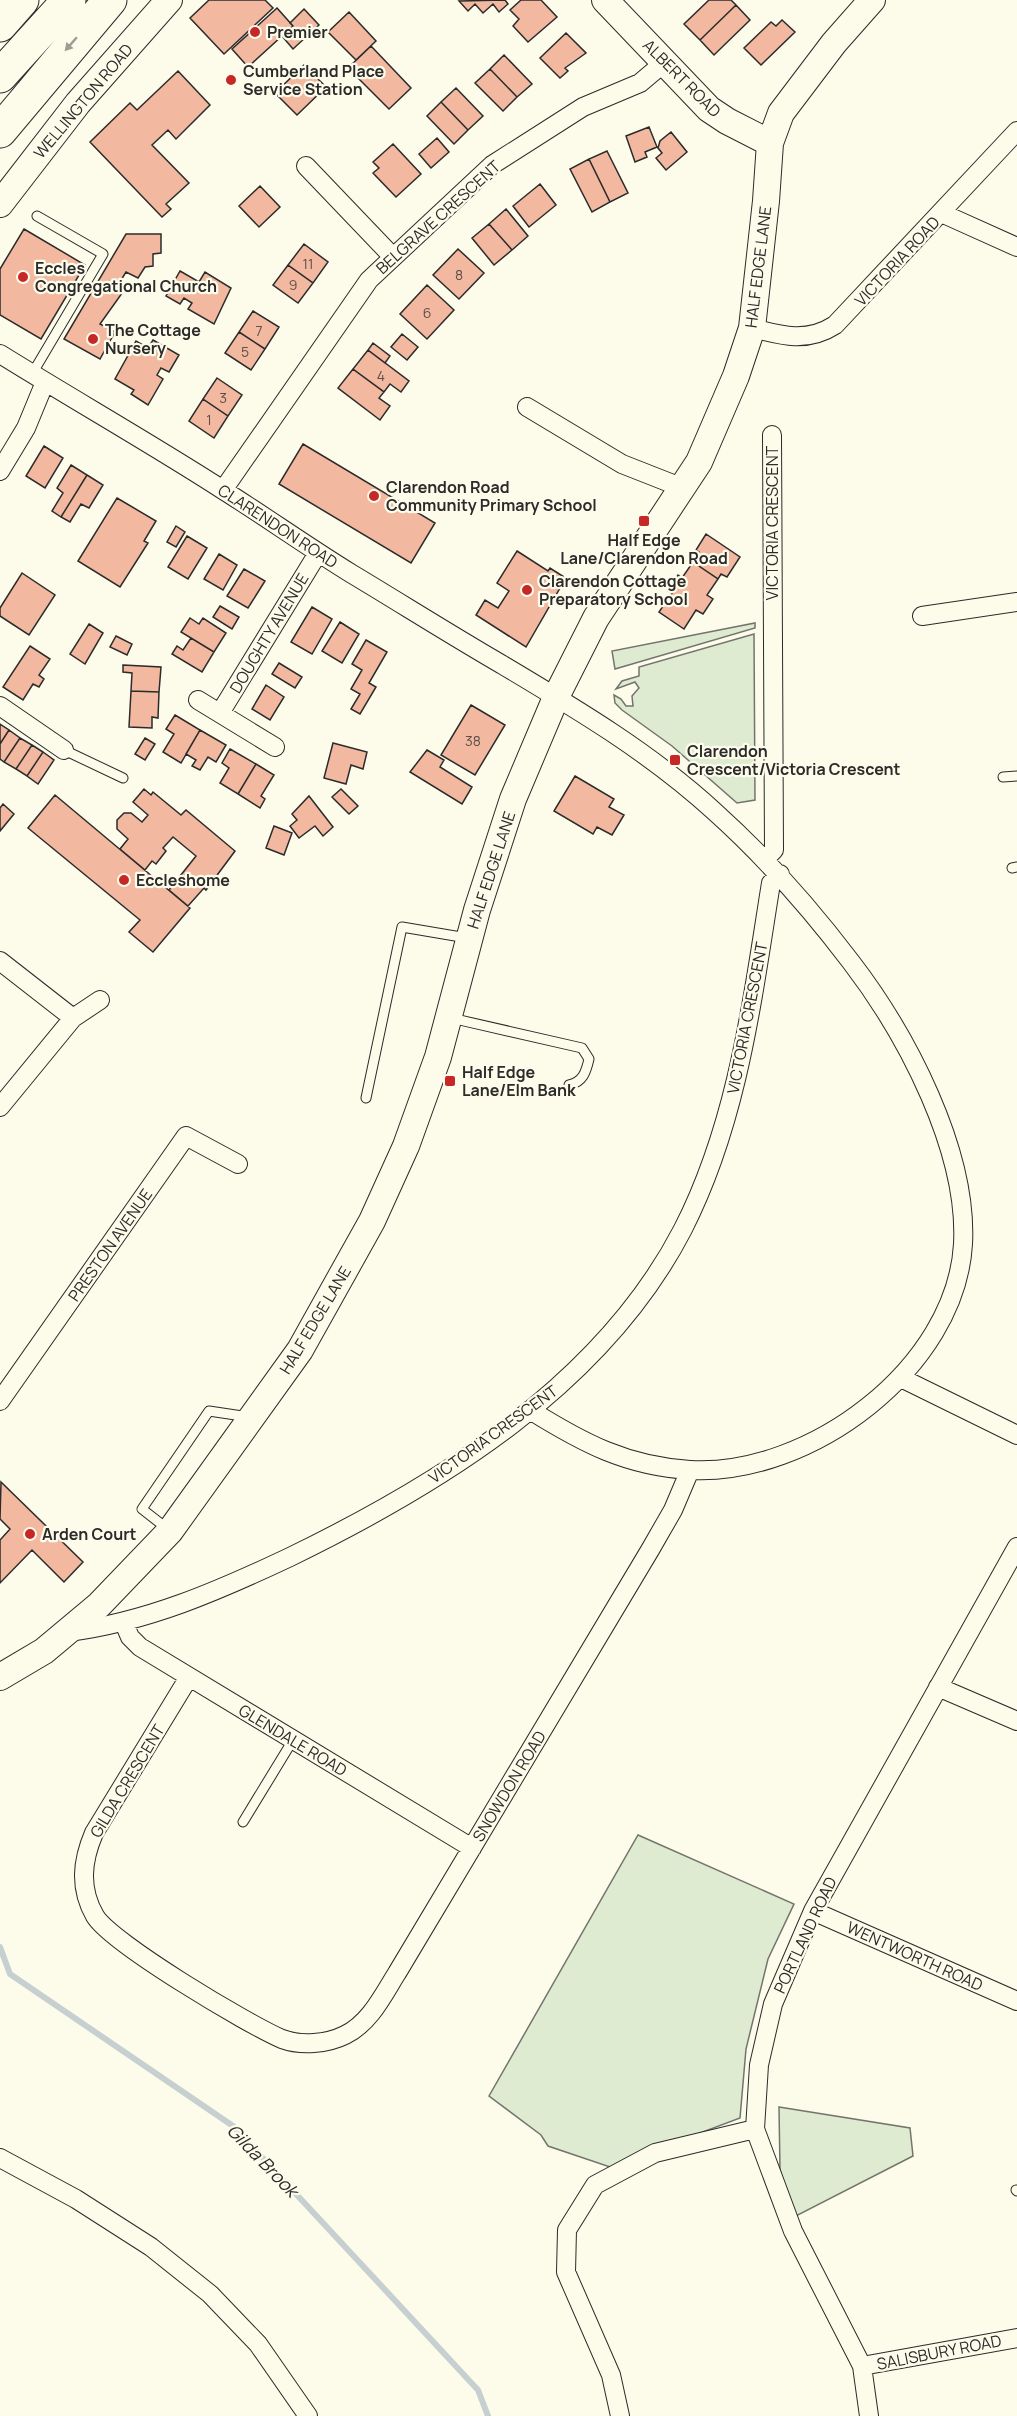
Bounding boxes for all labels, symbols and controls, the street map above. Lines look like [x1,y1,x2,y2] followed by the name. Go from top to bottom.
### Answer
[267,21,328,43] place label: Premier
[248,25,262,39] marker: Premier
[638,34,726,122] street label: ALBERT ROAD
[65,36,78,52] one-way arrow
[28,39,138,163] street label: WELLINGTON ROAD
[243,60,385,100] place label: Cumberland Place Service Station
[224,73,238,87] marker: Cumberland Place Service Station
[371,155,505,279] street label: BELGRAVE CRESCENT
[740,205,776,329] street label: HALF EDGE LANE
[850,211,945,311] street label: VICTORIA ROAD
[303,254,313,273] house number: 11
[35,257,217,297] place label: Eccles Congregational Church
[455,265,463,284] house number: 8
[16,270,30,284] marker: Eccles Congregational Church
[289,275,297,294] house number: 9
[423,303,431,322] house number: 6
[105,319,201,359] place label: The Cottage Nursery
[255,321,263,340] house number: 7
[86,332,100,346] marker: The Cottage Nursery
[241,342,249,361] house number: 5
[377,366,385,385] house number: 4
[219,388,227,407] house number: 3
[206,410,212,429] house number: 1
[761,445,783,600] street label: VICTORIA CRESCENT
[386,476,597,516] place label: Clarendon Road Community Primary School
[214,479,342,573] street label: CLARENDON ROAD
[367,489,381,503] marker: Clarendon Road Community Primary School
[637,514,651,528] marker: Half Edge Lane/Clarendon Road
[560,529,728,569] place label: Half Edge Lane/Clarendon Road
[224,569,314,697] street label: DOUGHTY AVENUE
[539,570,688,610] place label: Clarendon Cottage Preparatory School
[520,583,534,597] marker: Clarendon Cottage Preparatory School
[465,731,481,750] house number: 38
[687,740,901,780] place label: Clarendon Crescent/Victoria Crescent
[668,753,682,767] marker: Clarendon Crescent/Victoria Crescent
[462,808,520,932] street label: HALF EDGE LANE
[136,869,230,891] place label: Eccleshome
[117,873,131,887] marker: Eccleshome
[721,940,773,1096] street label: VICTORIA CRESCENT
[462,1061,576,1101] place label: Half Edge Lane/Elm Bank
[443,1074,457,1088] marker: Half Edge Lane/Elm Bank
[63,1184,157,1306] street label: PRESTON AVENUE
[274,1262,356,1378] street label: HALF EDGE LANE
[424,1379,562,1488] street label: VICTORIA CRESCENT
[42,1523,137,1545] place label: Arden Court
[23,1527,37,1541] marker: Arden Court
[235,1699,352,1781] street label: GLENDALE ROAD
[85,1720,170,1842] street label: GILDA CRESCENT
[467,1726,551,1845] street label: SNOWDON ROAD
[768,1873,842,1997] street label: PORTLAND ROAD
[843,1916,987,1996] street label: WENTWORTH ROAD
[222,2118,306,2204] water label: Gilda Brook
[875,2329,1003,2375] street label: SALISBURY ROAD

